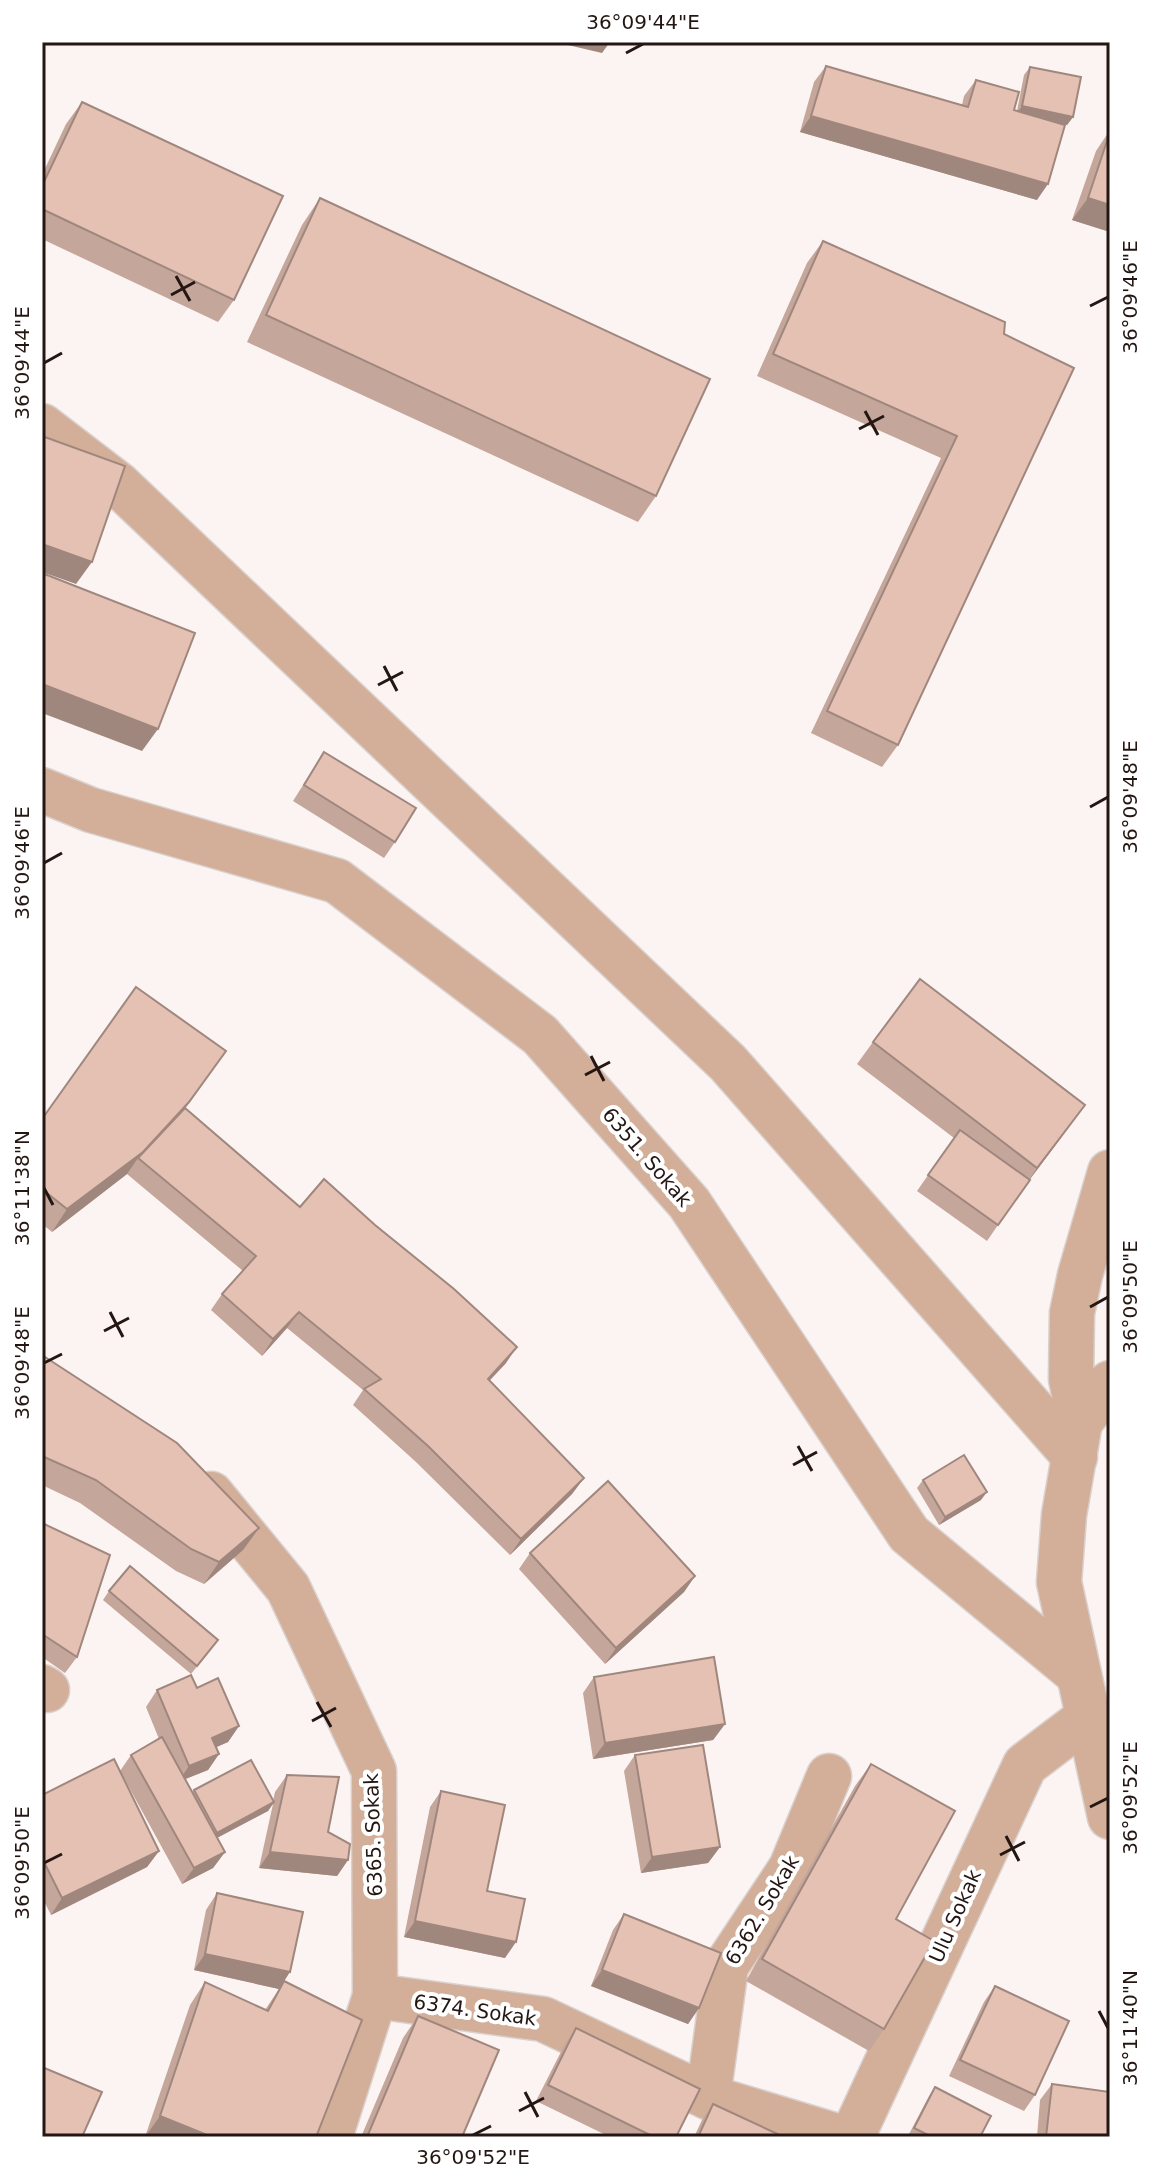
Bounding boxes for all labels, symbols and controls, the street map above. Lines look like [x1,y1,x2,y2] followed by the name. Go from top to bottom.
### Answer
[586,10,700,34] text: 36°09'44"E
[1118,240,1142,354] text: 36°09'46"E
[10,306,34,420] text: 36°09'44"E
[1118,740,1142,854] text: 36°09'48"E
[10,806,34,920] text: 36°09'46"E
[597,1102,697,1212] street label: 6351. Sokak
[10,1130,34,1246] text: 36°11'38"N
[1118,1240,1142,1354] text: 36°09'50"E
[10,1306,34,1420] text: 36°09'48"E
[1118,1741,1142,1855] text: 36°09'52"E
[359,1772,387,1897] street label: 6365. Sokak
[10,1806,34,1920] text: 36°09'50"E
[720,1850,804,1969] street label: 6362. Sokak
[924,1865,986,1966] street label: Ulu Sokak
[1118,1970,1142,2086] text: 36°11'40"N
[412,1990,538,2031] street label: 6374. Sokak
[416,2145,530,2169] text: 36°09'52"E

